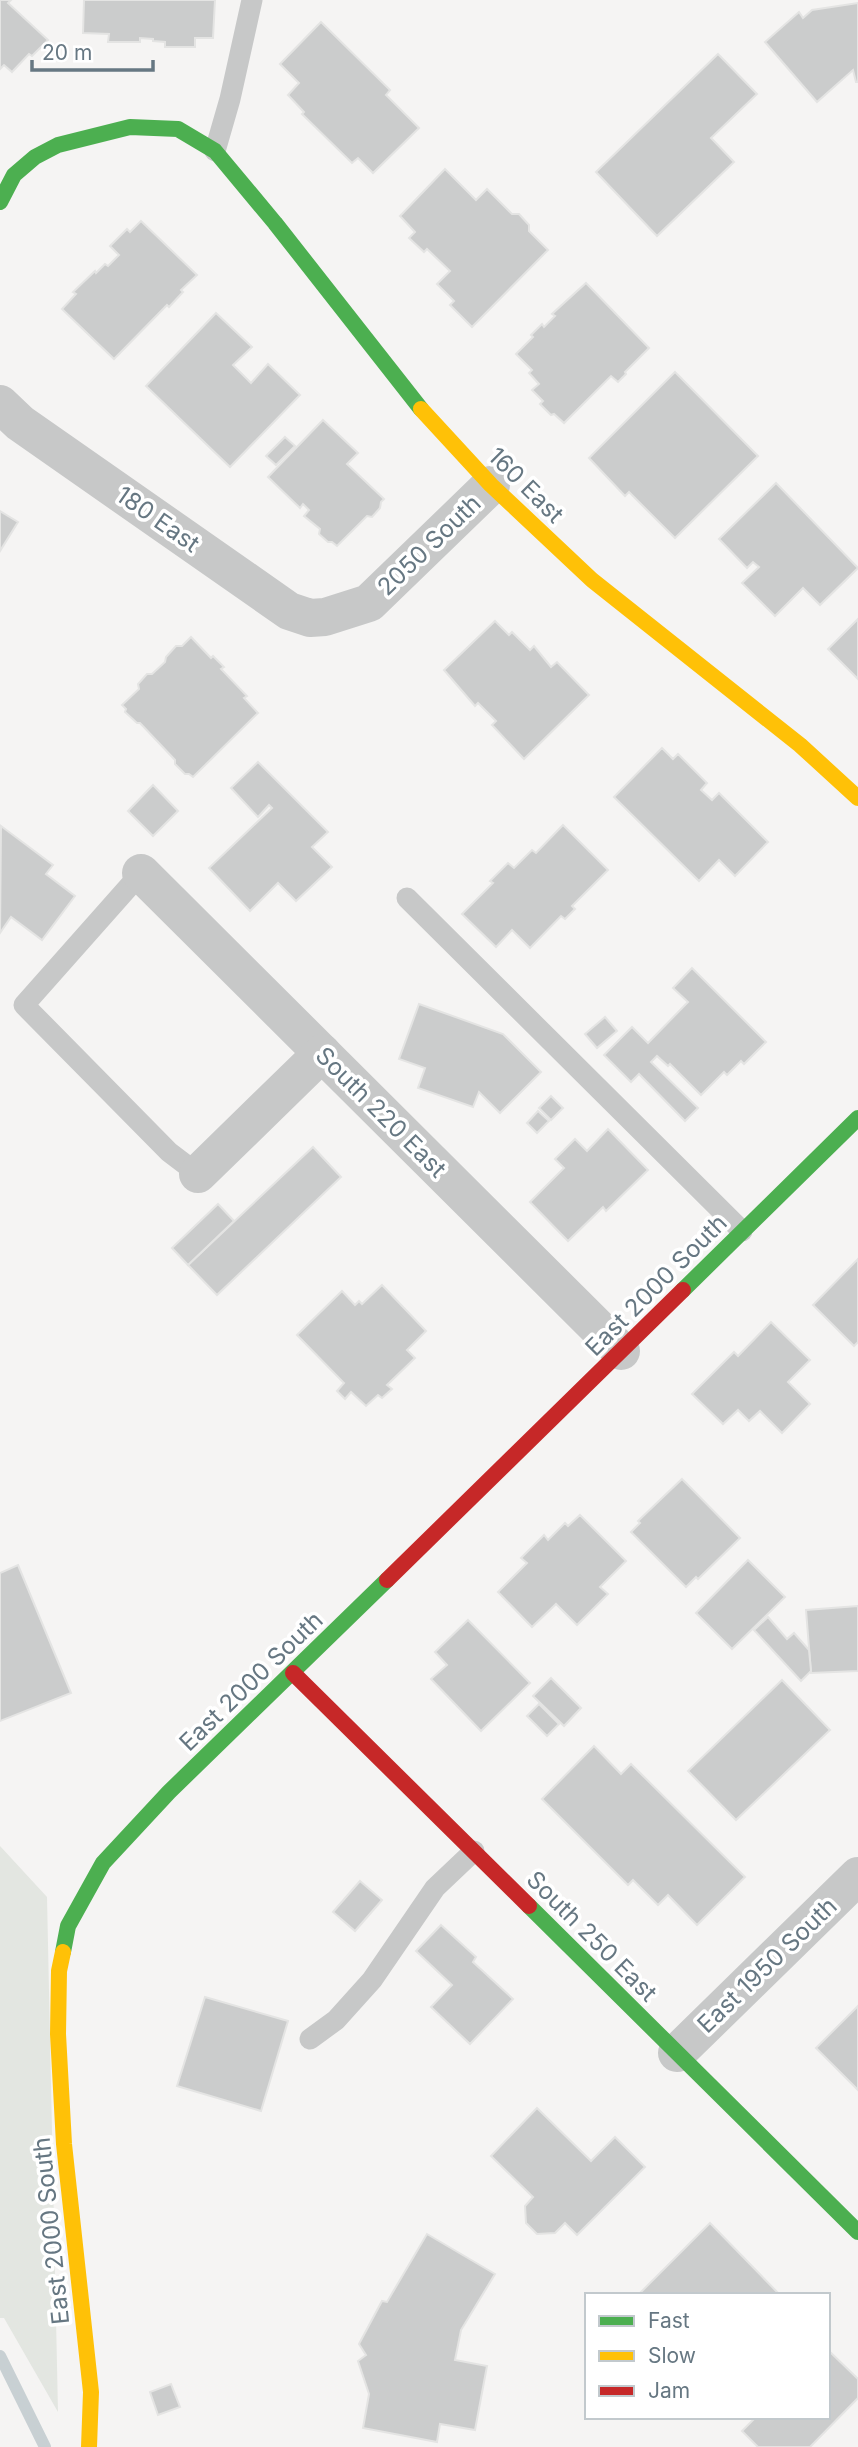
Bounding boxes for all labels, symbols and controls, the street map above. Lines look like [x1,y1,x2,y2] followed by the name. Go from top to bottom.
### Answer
[32,28,152,72] scale bar
[42,40,92,65] text: 20 m
[482,441,570,529] street label: 160 East
[111,480,205,558] street label: 180 East
[371,489,487,601] street label: 2050 South
[310,1041,452,1183] street label: South 220 East
[579,1208,733,1362] street label: East 2000 South
[173,1605,329,1757] street label: East 2000 South
[521,1865,663,2007] street label: South 250 East
[691,1891,843,2039] street label: East 1950 South
[27,2136,75,2326] street label: East 2000 South
[585,2293,830,2419] legend
[648,2308,690,2333] text: Fast
[648,2343,696,2368] text: Slow
[648,2378,690,2403] text: Jam

